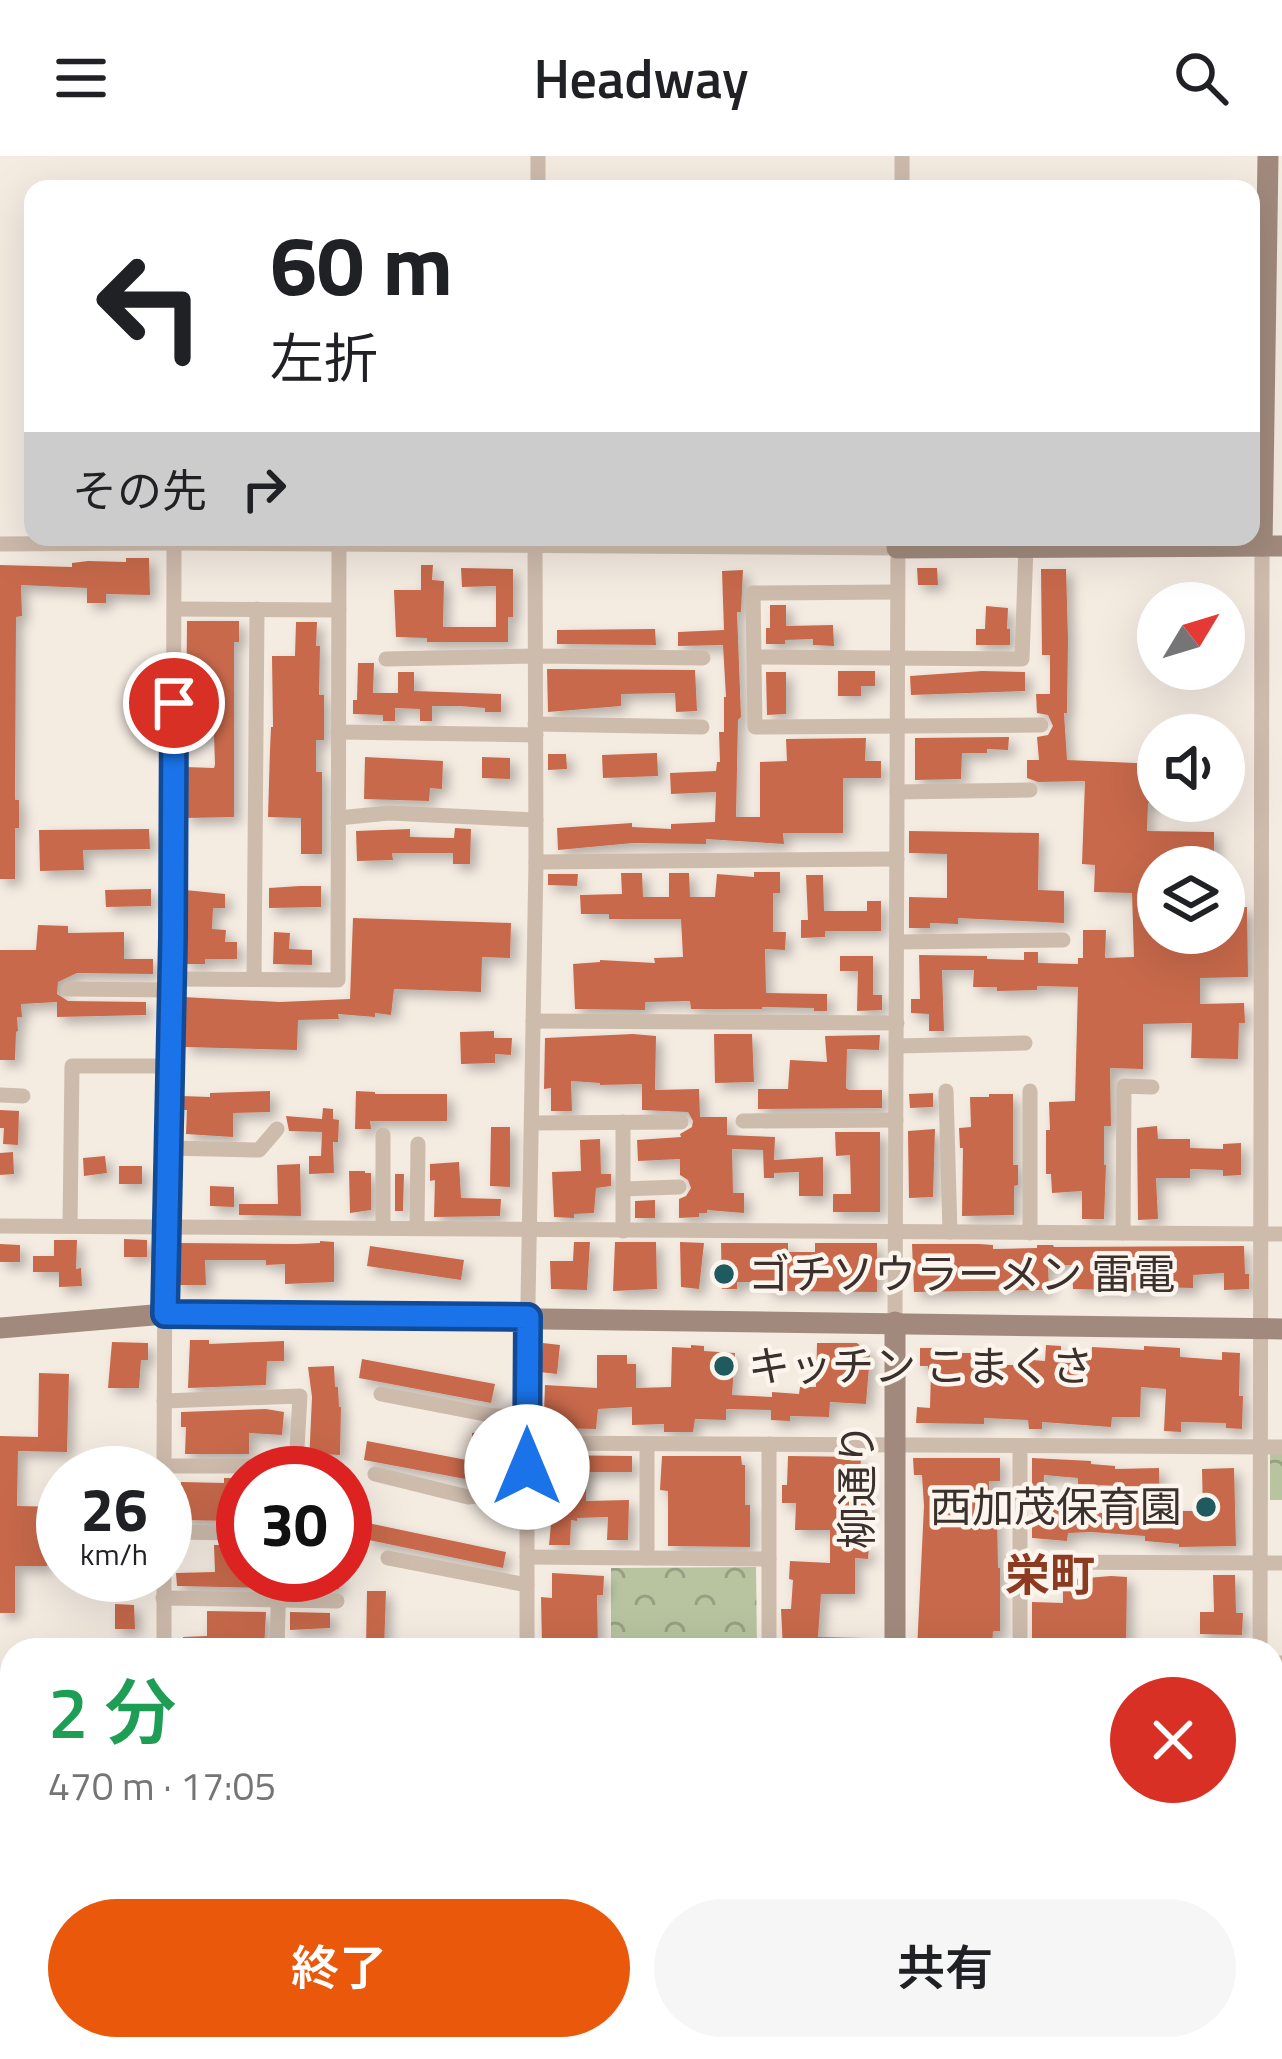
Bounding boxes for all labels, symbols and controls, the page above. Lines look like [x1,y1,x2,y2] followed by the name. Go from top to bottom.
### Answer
[533,37,749,119] text: Headway
[48,45,114,111] icon: menu
[1168,45,1234,111] icon: search
[270,200,453,328] text: 60 m
[72,228,228,384] icon: left
[270,317,378,399] text: 左折
[72,456,207,524] text: その先
[231,456,297,522] icon: right
[1137,582,1245,690] north arrow
[1137,582,1245,954] map controls
[123,652,225,754] pin
[141,670,207,736] icon: arrive
[1137,714,1245,822] button: sound
[1137,846,1245,954] button: layers
[748,1241,1176,1305] place label: ゴチソウラーメン 雷電
[711,1261,737,1287] marker: ゴチソウラーメン 雷電
[748,1333,1093,1397] place label: キッチン こまくさ
[711,1353,737,1379] marker: キッチン こまくさ
[464,1404,590,1530] position arrow
[824,1423,888,1549] street label: 柳通り
[216,1446,372,1602] speed limit sign: 30
[80,1463,148,1554] text: 26
[930,1474,1182,1538] place label: 西加茂保育園
[1193,1494,1219,1520] marker: 西加茂保育園
[80,1531,148,1577] text: km/h
[1005,1540,1095,1608] district label: 栄町
[48,1656,176,1766] text: 2 分
[1110,1677,1236,1803] button: close
[48,1756,276,1815] text: 470 m · 17:05
[48,1899,630,2037] button: 終了
[654,1899,1236,2037] button: 共有

